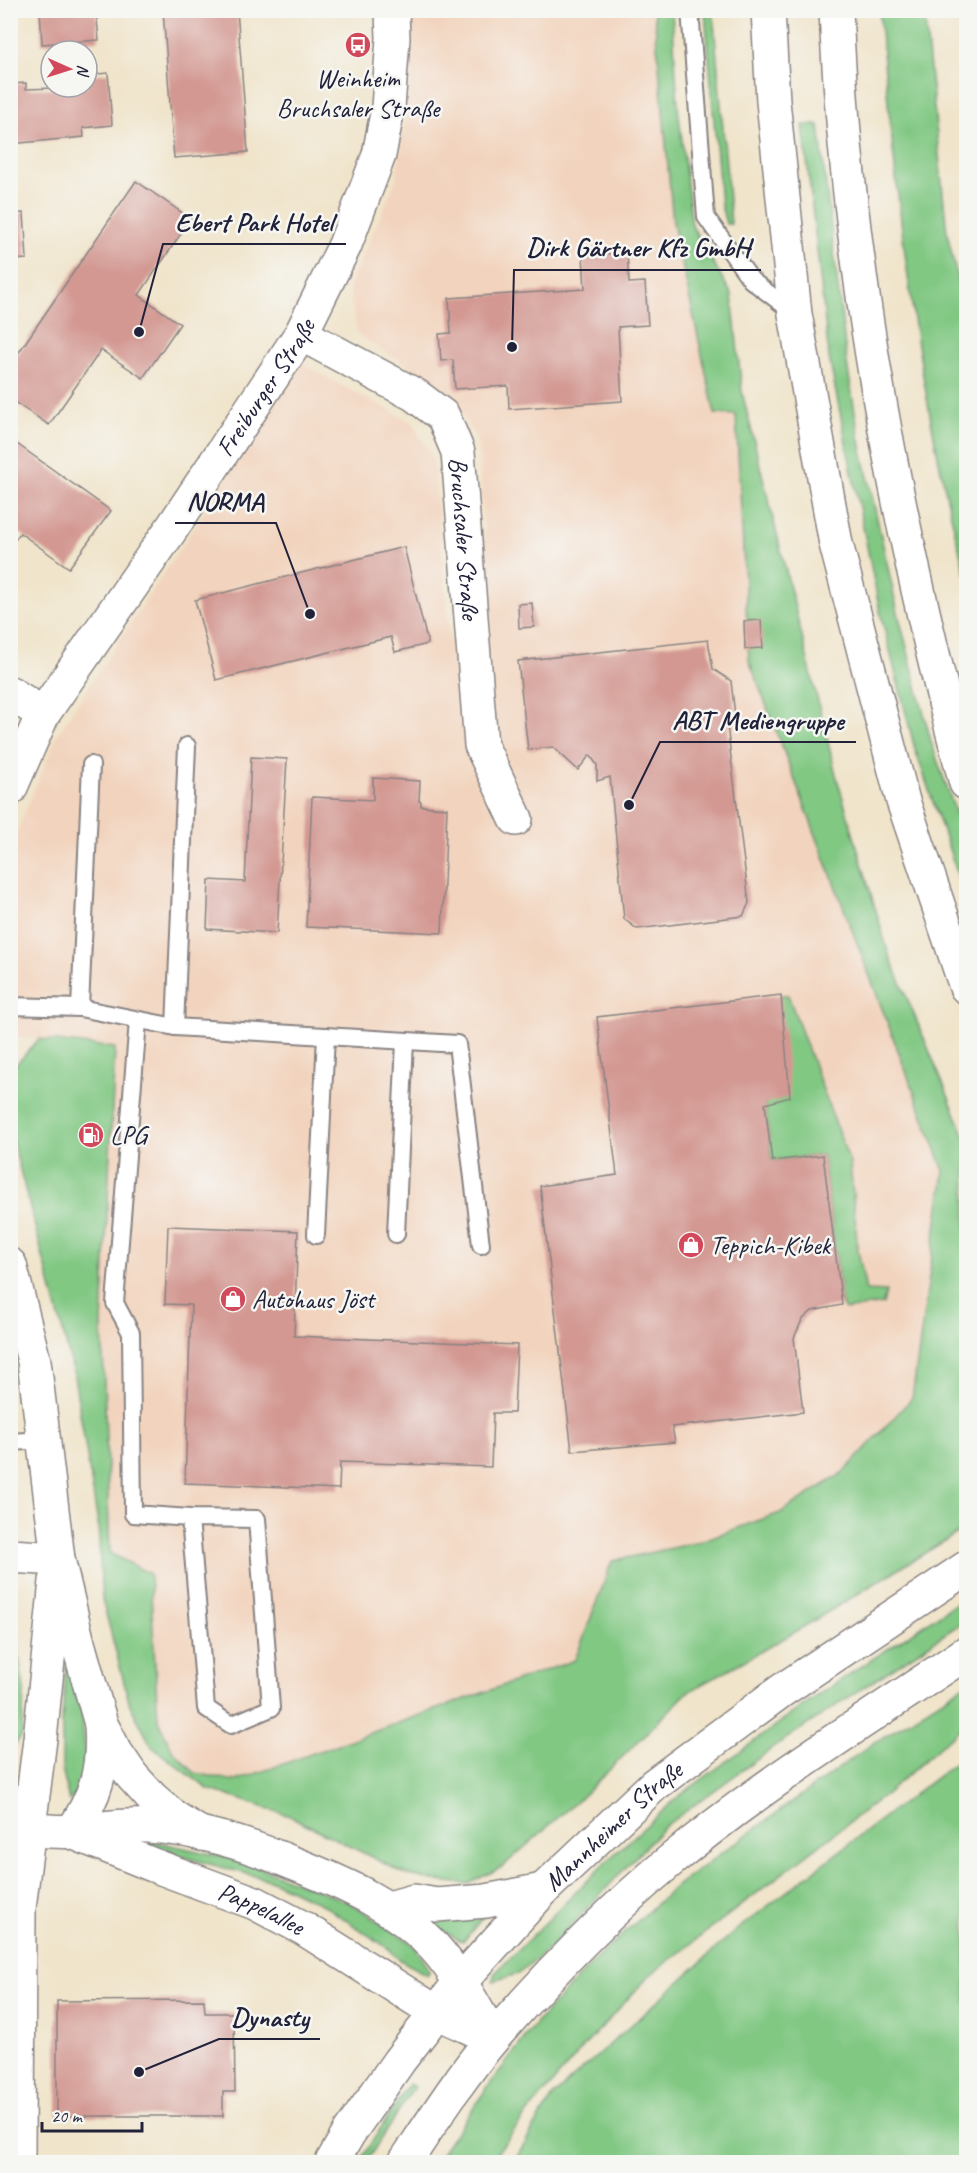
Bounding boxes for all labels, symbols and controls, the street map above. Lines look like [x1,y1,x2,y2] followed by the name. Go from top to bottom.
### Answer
[343,30,373,60] bus stop icon: Weinheim Bruchsaler Straße
[39,39,99,99] north arrow
[277,62,442,125] place label: Weinheim Bruchsaler Straße
[73,64,93,78] text: N
[163,199,346,244] callout: Ebert Park Hotel
[175,205,338,239] text: Ebert Park Hotel
[514,225,761,270] callout: Dirk Gärtner Kfz GmbH
[526,230,754,264] text: Dirk Gärtner Kfz GmbH
[208,312,324,463] street label: Freiburger Straße
[441,456,487,623] street label: Bruchsaler Straße
[175,478,276,523] callout: NORMA
[186,484,265,518] text: NORMA
[660,697,856,742] callout: ABT Mediengruppe
[672,703,846,737] text: ABT Mediengruppe
[110,1119,150,1152] place label: LPG
[76,1120,106,1150] fuel station icon: LPG
[710,1229,832,1262] place label: Teppich-Kibek
[676,1230,706,1260] shop icon: Teppich-Kibek
[252,1283,376,1316] place label: Autohaus Jöst
[218,1284,248,1314] shop icon: Autohaus Jöst
[537,1752,691,1898] street label: Mannheimer Straße
[213,1875,311,1943] street label: Pappelallee
[219,1994,320,2039] callout: Dynasty
[231,2000,311,2034] text: Dynasty
[42,2095,142,2133] scale bar
[51,2105,84,2127] text: 20 m

